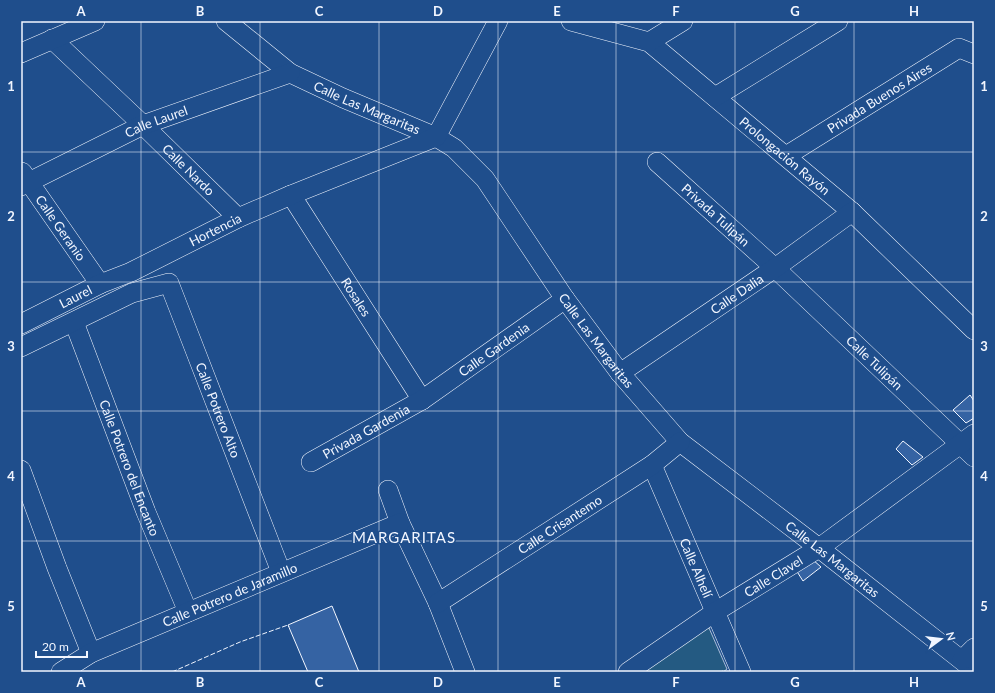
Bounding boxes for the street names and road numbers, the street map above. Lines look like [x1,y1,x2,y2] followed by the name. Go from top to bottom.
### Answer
[824,59,935,136] street label: Privada Buenos Aires
[311,77,423,138] street label: Calle Las Margaritas
[122,102,190,141] street label: Calle Laurel
[736,113,833,198] street label: Prolongación Rayón
[159,141,218,199] street label: Calle Nardo
[678,180,753,250] street label: Privada Tulipán
[32,192,89,264] street label: Calle Geranio
[186,210,244,249] street label: Hortencia
[707,270,766,317] street label: Calle Dalia
[338,275,375,320] street label: Rosales
[56,281,95,311] street label: Laurel
[555,290,637,391] street label: Calle Las Margaritas
[455,319,532,380] street label: Calle Gardenia
[843,332,906,393] street label: Calle Tulipán
[193,360,244,460] street label: Calle Potrero Alto
[96,397,163,538] street label: Calle Potrero del Encanto
[320,401,412,462] street label: Privada Gardenia
[515,491,605,557] street label: Calle Crisantemo
[783,518,883,601] street label: Calle Las Margaritas
[676,536,716,601] street label: Calle Alhelí
[741,552,806,600] street label: Calle Clavel
[160,559,300,630] street label: Calle Potrero de Jaramillo

